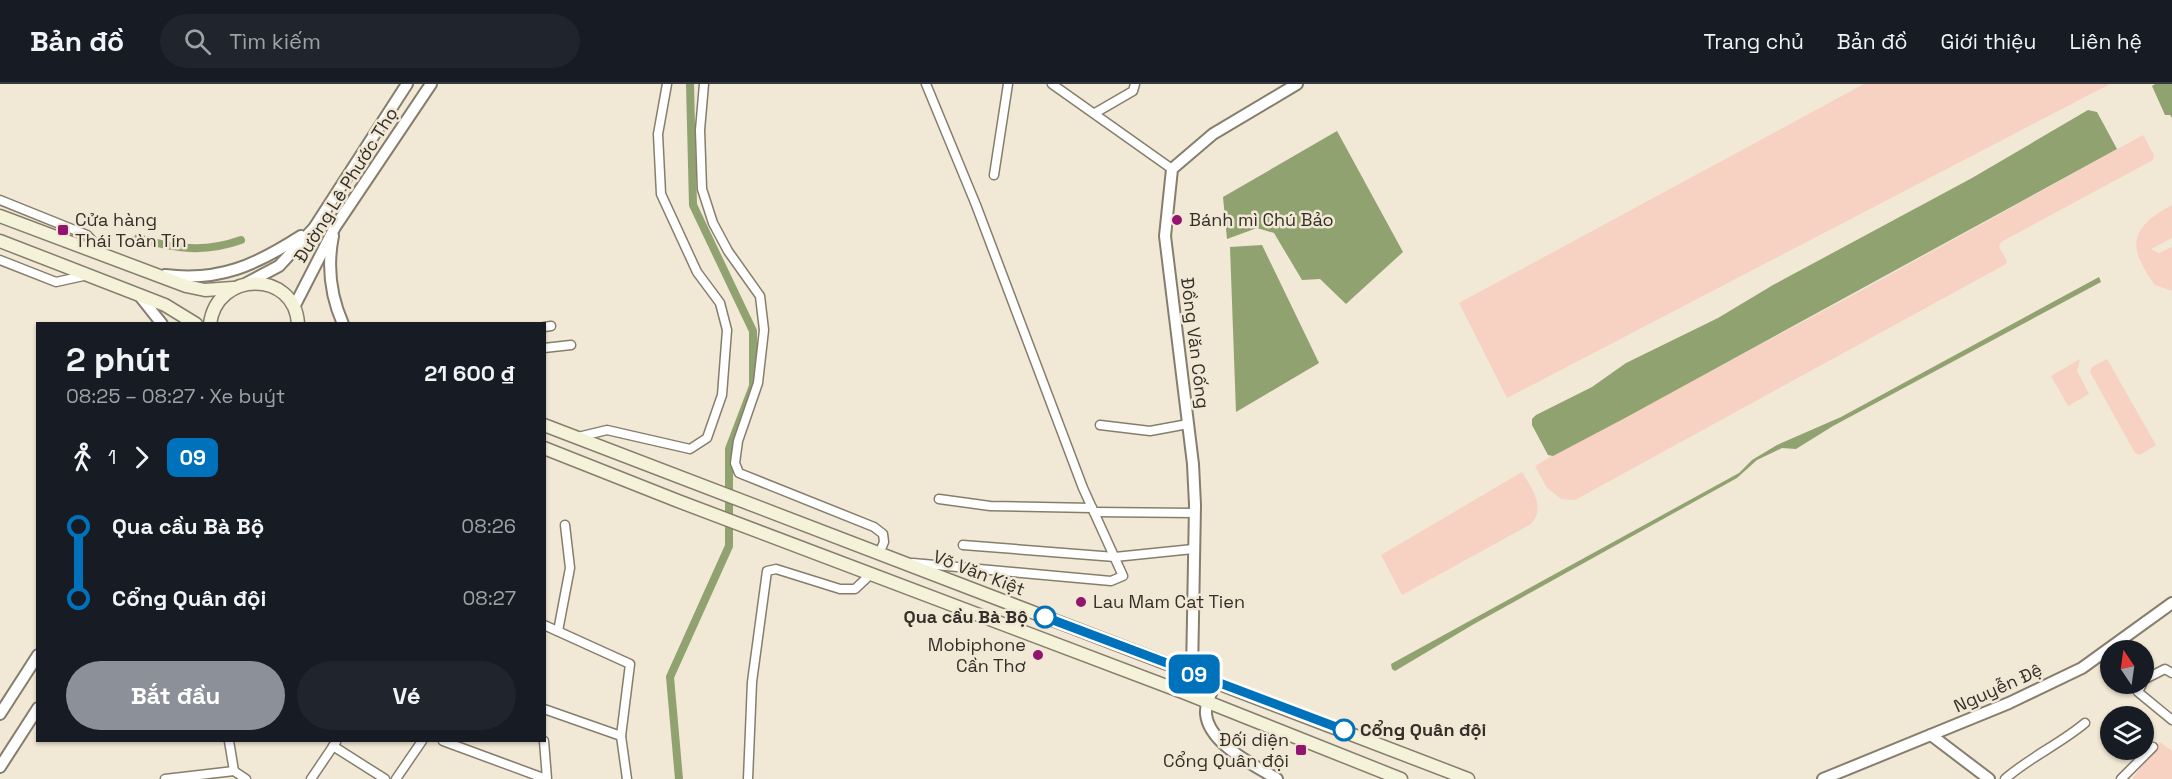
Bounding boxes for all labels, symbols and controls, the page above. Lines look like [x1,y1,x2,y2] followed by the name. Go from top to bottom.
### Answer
[160,14,580,68] search box
[30,23,124,59] text: Bản đồ
[181,25,214,58] icon: search
[229,27,321,55] text: Tìm kiếm
[1704,28,1804,55] text: Trang chủ
[1837,28,1908,55] text: Bản đồ
[1941,28,2036,55] text: Giới thiệu
[2069,28,2142,55] text: Liên hệ
[288,103,403,267] street label: Đường Lê Phước Thọ
[75,208,187,252] place label: Cửa hàng Thái Toàn Tín
[1189,208,1334,231] place label: Bánh mì Chú Bảo
[1170,213,1184,227] marker: Bánh mì Chú Bảo
[56,223,70,237] marker: Cửa hàng Thái Toàn Tín
[1176,276,1215,410] street label: Đồng Văn Cống
[66,339,170,381] text: 2 phút
[424,359,516,387] text: 21 600 ₫
[66,383,285,409] text: 08:25 – 08:27 · Xe buýt
[66,441,99,474] icon: walk
[125,441,158,474] icon: forward
[108,444,116,470] text: 1
[179,444,206,471] text: 09
[112,512,264,540] text: Qua cầu Bà Bộ
[461,513,516,539] text: 08:26
[930,545,1028,601] street label: Võ Văn Kiệt
[112,584,266,612] text: Cổng Quân đội
[462,585,516,611] text: 08:27
[1093,590,1245,613] place label: Lau Mam Cat Tien
[1074,595,1088,609] marker: Lau Mam Cat Tien
[904,605,1028,628] place label: Qua cầu Bà Bộ
[1034,606,1056,628] marker: Qua cầu Bà Bộ
[928,633,1026,677] place label: Mobiphone Cần Thơ
[2100,640,2154,694] north arrow
[2100,640,2154,760] map controls
[1031,648,1045,662] marker: Mobiphone Cần Thơ
[1167,654,1221,694] line badge: 09
[1950,658,2046,717] street label: Nguyễn Đệ
[66,661,285,730] button: Bắt đầu
[297,661,516,730] button: Vé
[1181,661,1207,688] text: 09
[2100,706,2154,760] button: layers
[1360,718,1486,741] place label: Cổng Quân đội
[1333,719,1355,741] marker: Cổng Quân đội
[1163,728,1289,772] place label: Đối diện Cổng Quân đội
[1294,743,1308,757] marker: Đối diện Cổng Quân đội

